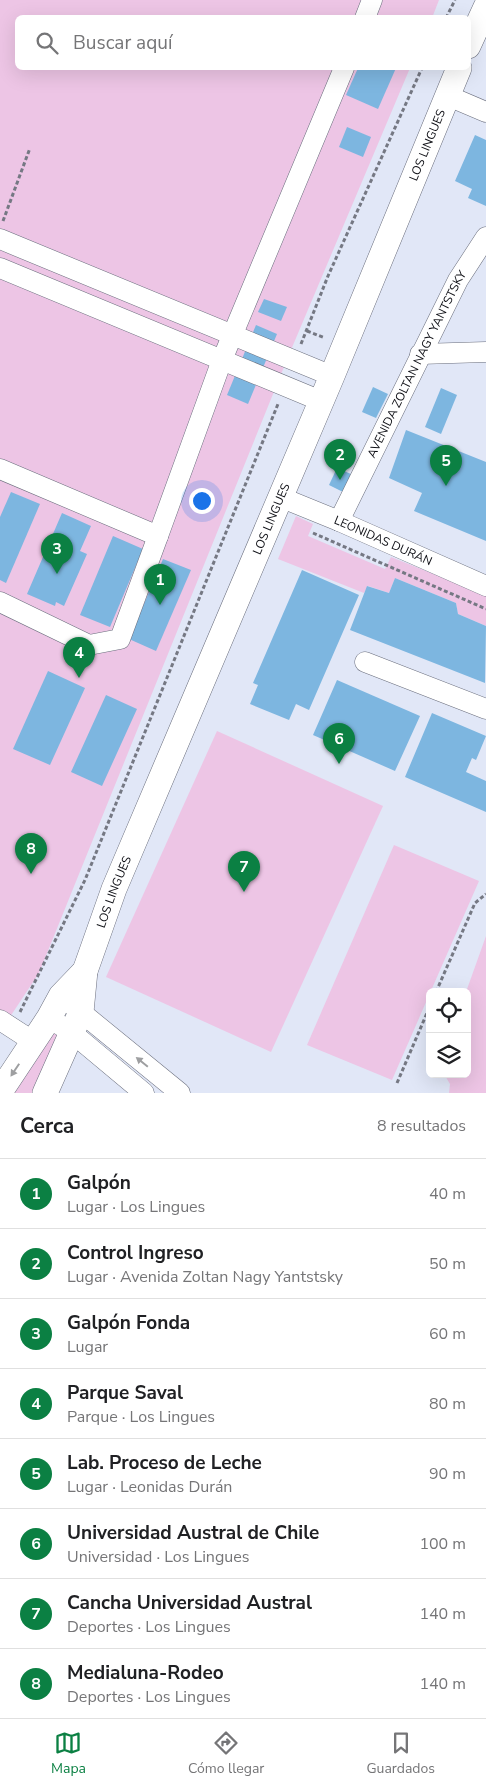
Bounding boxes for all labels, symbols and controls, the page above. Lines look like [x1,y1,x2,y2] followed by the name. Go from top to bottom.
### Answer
[15,15,471,70] search box
[33,29,61,57] icon: search
[73,30,172,56] text: Buscar aquí
[405,107,449,183] street label: LOS LINGUES
[363,267,471,461] street label: AVENIDA ZOLTAN NAGY YANTSTSKY
[324,439,356,480] pin: 2
[430,445,462,486] pin: 5
[249,481,294,557] street label: LOS LINGUES
[189,488,215,514] your location
[332,512,435,569] street label: LEONIDAS DURÁN
[41,533,73,574] pin: 3
[144,564,176,605] pin: 1
[63,637,95,678] pin: 4
[323,723,355,764] pin: 6
[15,833,47,874] pin: 8
[228,851,260,892] pin: 7
[93,853,135,930] street label: LOS LINGUES
[426,988,471,1078] map controls
[426,988,471,1033] button: locate
[426,1033,471,1078] button: layers
[136,1057,149,1068] one-way arrow
[10,1063,20,1077] one-way arrow
[20,1112,74,1140] text: Cerca
[377,1115,466,1137] text: 8 resultados
[67,1170,131,1196] text: Galpón
[31,1183,41,1205] text: 1
[429,1183,466,1205] text: 40 m
[67,1196,205,1218] text: Lugar · Los Lingues
[67,1240,204,1266] text: Control Ingreso
[31,1253,41,1275] text: 2
[429,1253,466,1275] text: 50 m
[67,1266,343,1288] text: Lugar · Avenida Zoltan Nagy Yantstsky
[67,1310,190,1336] text: Galpón Fonda
[31,1323,41,1345] text: 3
[429,1323,466,1345] text: 60 m
[67,1336,108,1358] text: Lugar
[67,1380,183,1406] text: Parque Saval
[31,1393,41,1415] text: 4
[429,1393,466,1415] text: 80 m
[67,1406,215,1428] text: Parque · Los Lingues
[67,1450,262,1476] text: Lab. Proceso de Leche
[31,1463,41,1485] text: 5
[429,1463,466,1485] text: 90 m
[67,1476,232,1498] text: Lugar · Leonidas Durán
[67,1520,319,1546] text: Universidad Austral de Chile
[31,1533,41,1555] text: 6
[419,1533,466,1555] text: 100 m
[67,1546,250,1568] text: Universidad · Los Lingues
[67,1590,312,1616] text: Cancha Universidad Austral
[31,1603,41,1625] text: 7
[419,1603,466,1625] text: 140 m
[67,1616,231,1638] text: Deportes · Los Lingues
[67,1660,224,1686] text: Medialuna-Rodeo
[31,1673,41,1695] text: 8
[419,1673,466,1695] text: 140 m
[67,1686,231,1708] text: Deportes · Los Lingues
[51,1729,86,1778] tab: Mapa
[188,1729,264,1778] tab: Cómo llegar
[366,1729,435,1778] tab: Guardados

